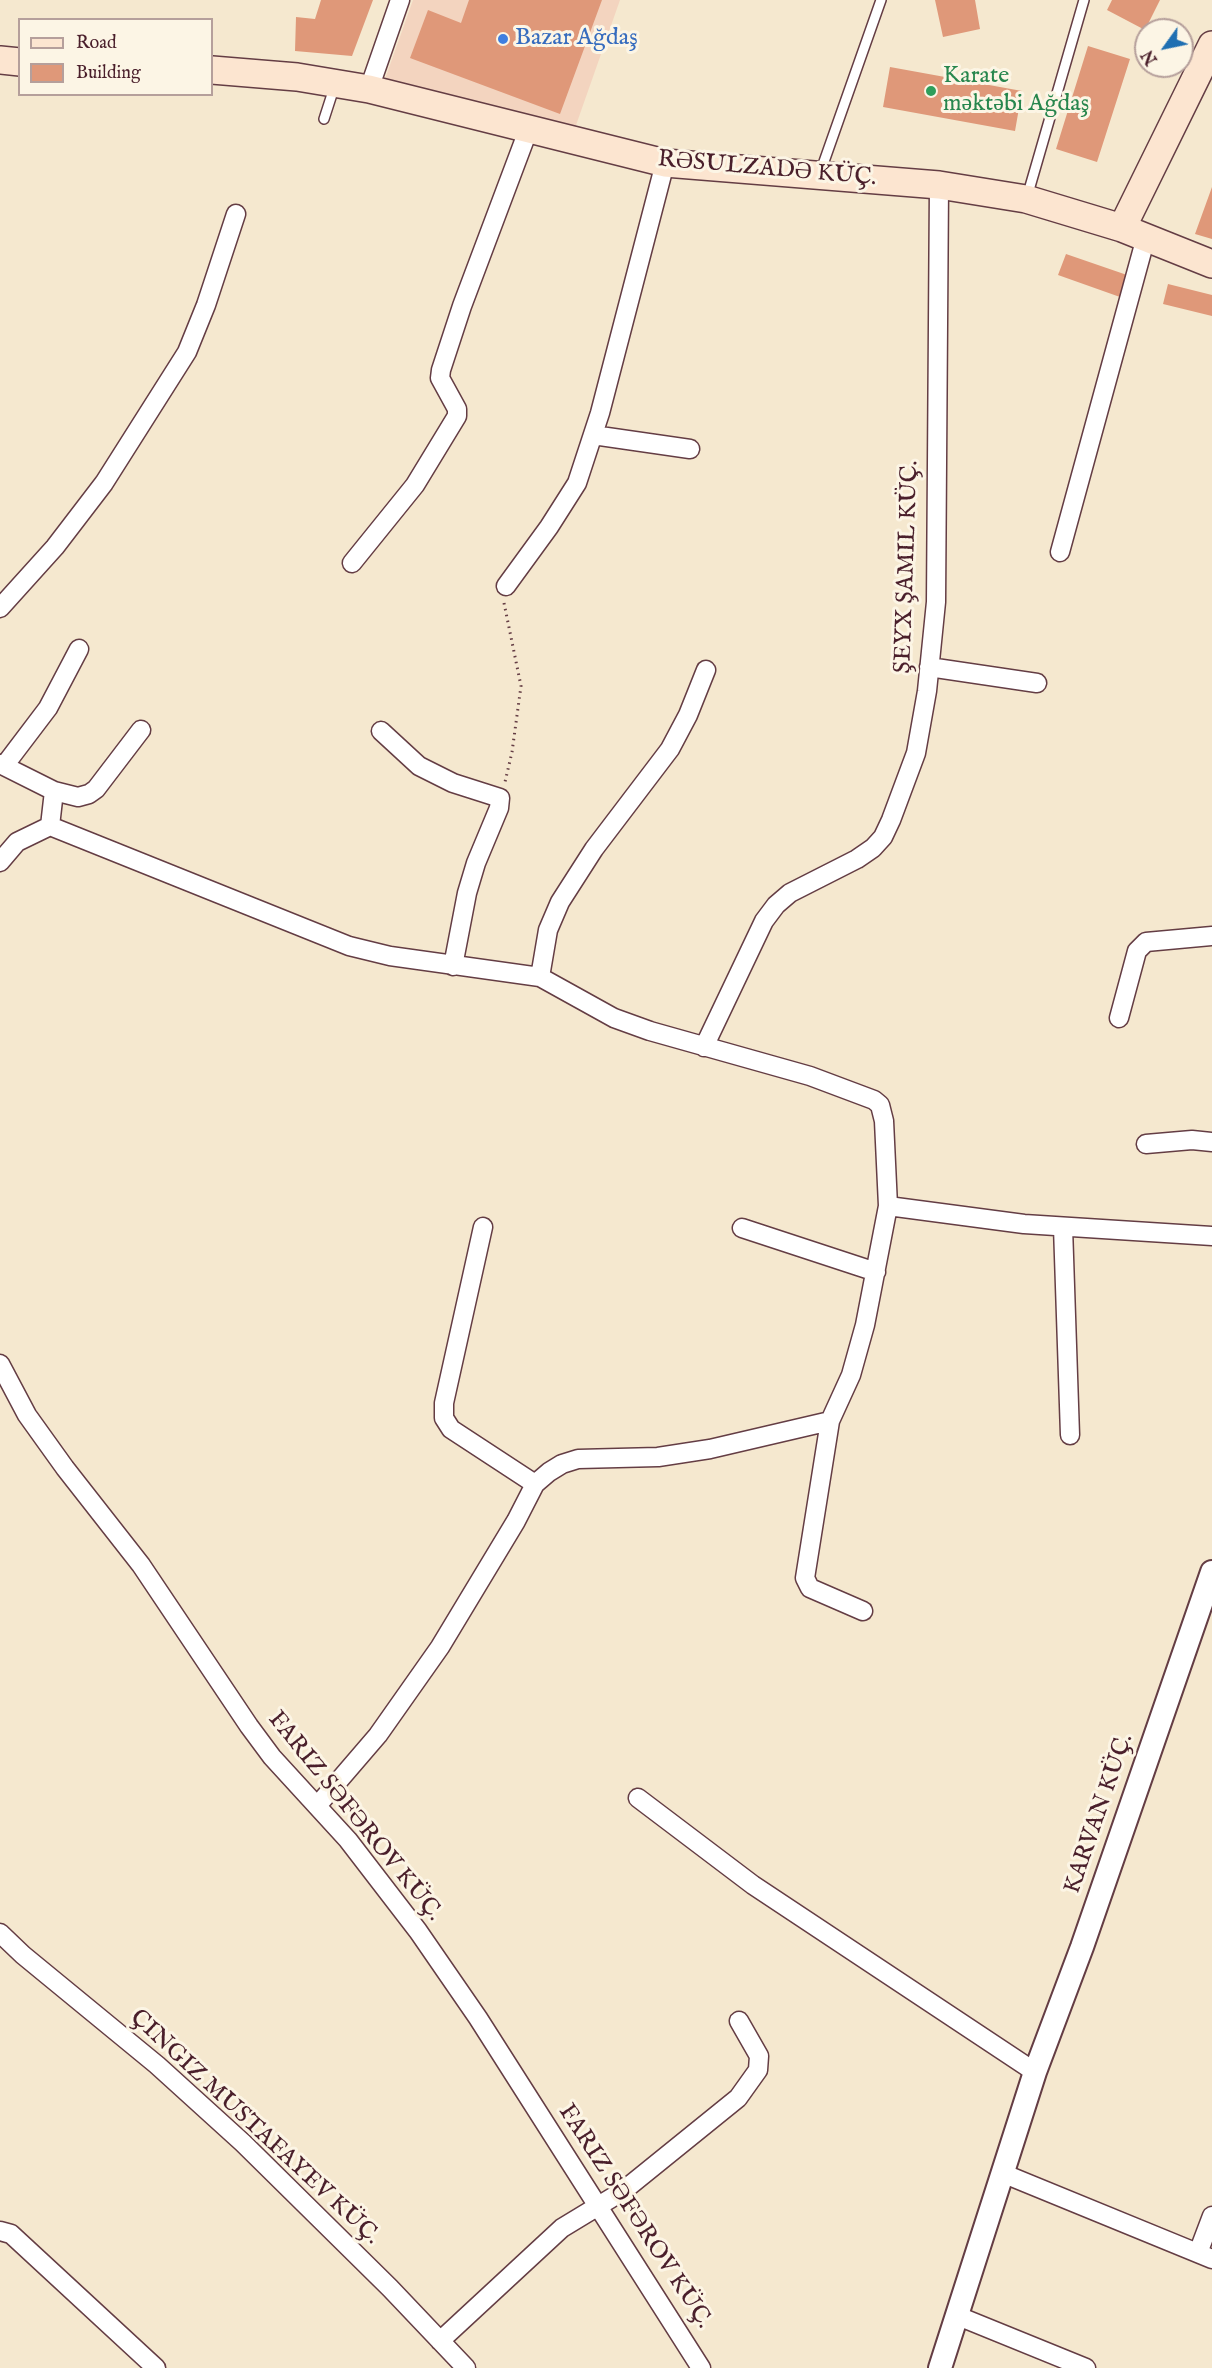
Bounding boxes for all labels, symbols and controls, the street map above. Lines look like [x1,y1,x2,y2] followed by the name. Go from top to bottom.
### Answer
[18,18,213,96] legend
[1134,18,1194,78] north arrow
[515,25,638,53] place label: Bazar Ağdaş
[76,32,117,55] text: Road
[496,32,510,46] marker: Bazar Ağdaş
[1138,45,1163,68] text: N
[76,62,141,85] text: Building
[943,63,1089,119] place label: Karate məktəbi Ağdaş
[924,84,938,98] marker: Karate məktəbi Ağdaş
[656,146,878,194] street label: RƏSULZADƏ KÜÇ.
[890,460,926,674] street label: ŞEYX ŞAMIL KÜÇ.
[261,1706,447,1928] street label: FARIZ SƏFƏROV KÜÇ.
[1059,1730,1141,1898] street label: KARVAN KÜÇ.
[123,2004,385,2252] street label: ÇINGIZ MUSTAFAYEV KÜÇ.
[551,2099,717,2335] street label: FARIZ SƏFƏROV KÜÇ.

